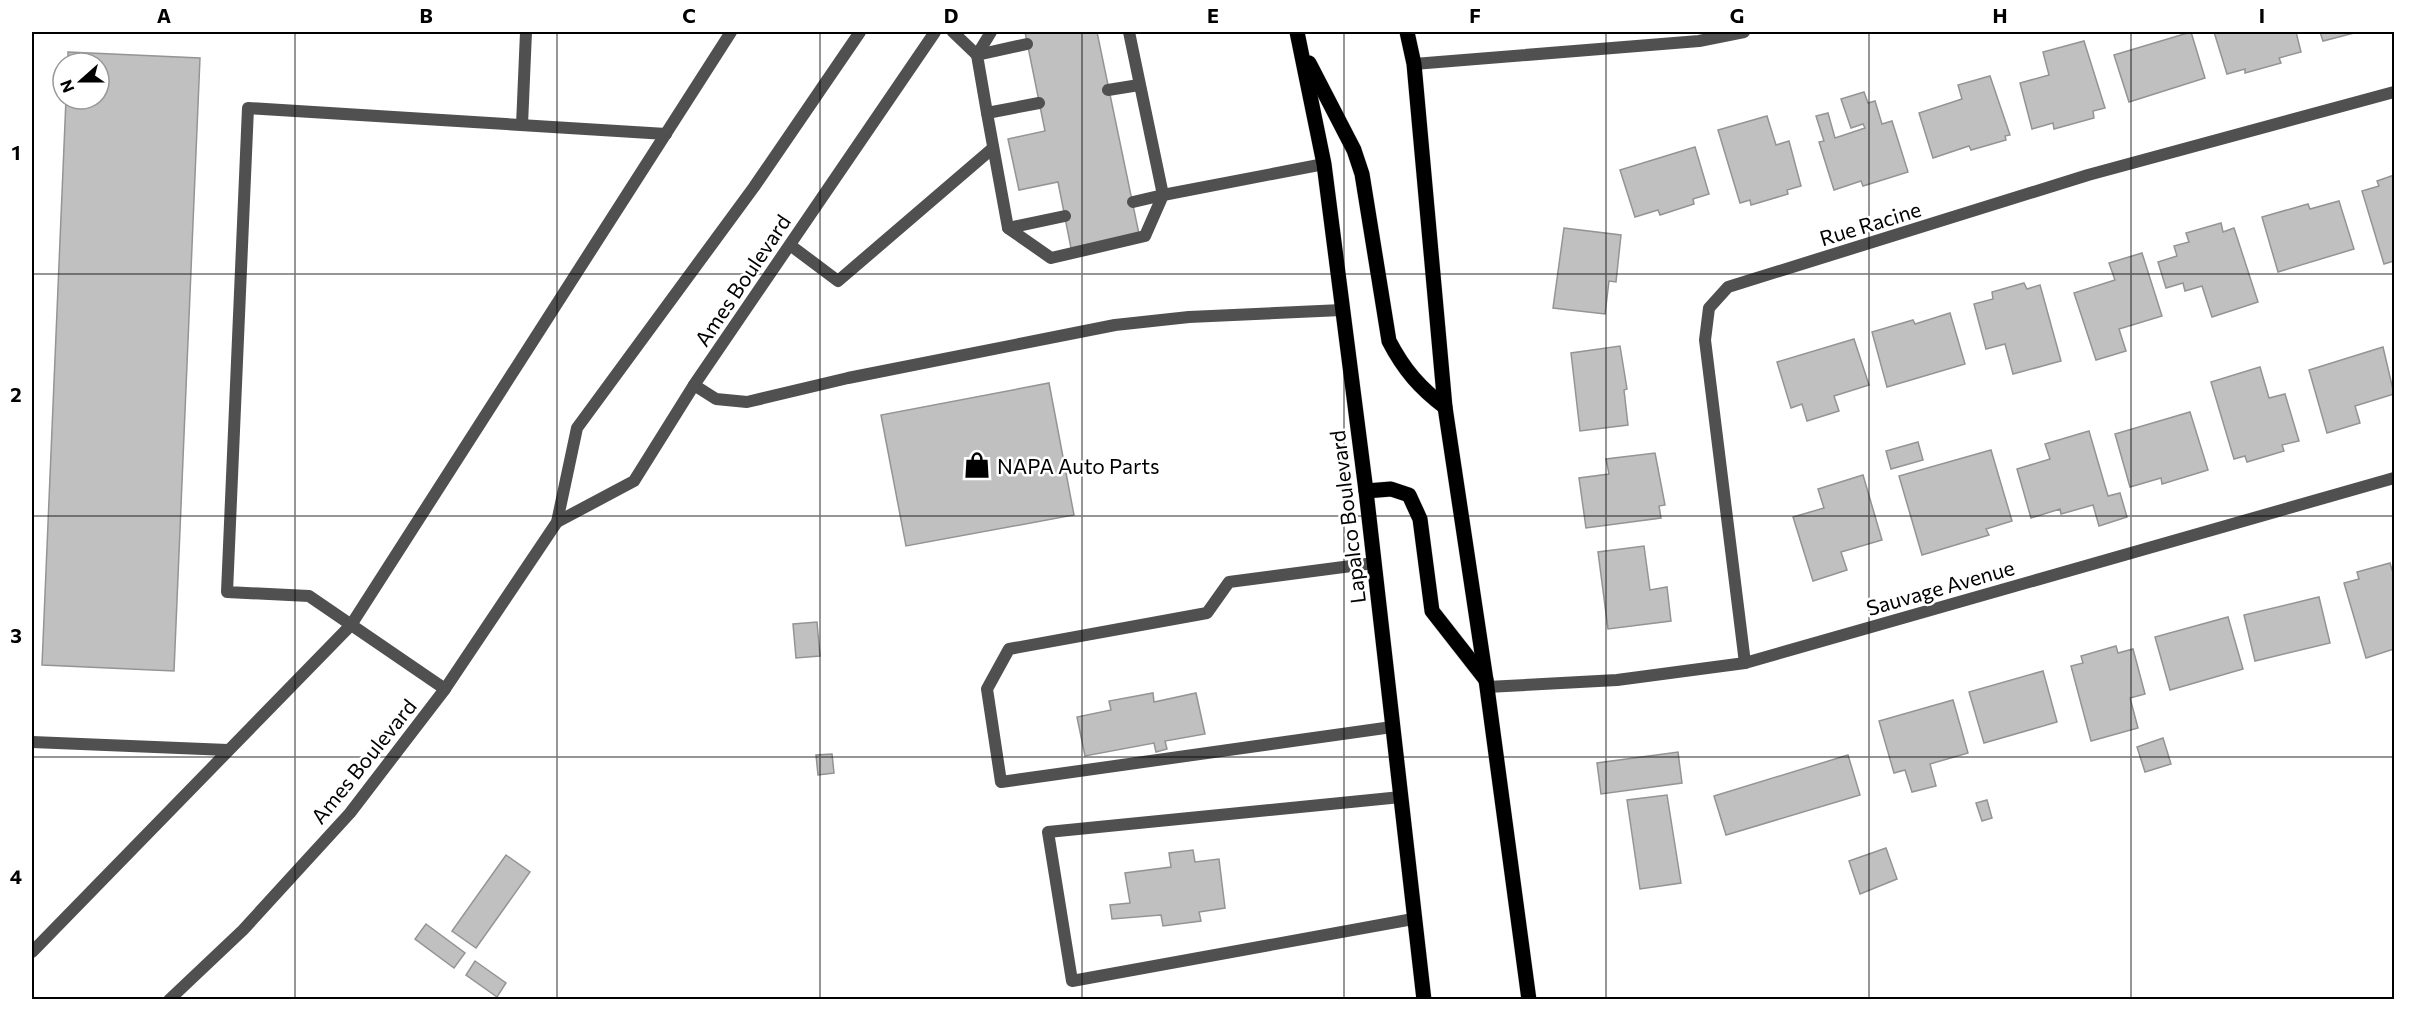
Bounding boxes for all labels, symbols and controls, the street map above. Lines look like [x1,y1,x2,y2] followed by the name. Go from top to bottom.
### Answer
[157,3,171,27] text: A
[419,3,433,27] text: B
[682,3,696,27] text: C
[944,3,958,27] text: D
[1207,3,1219,27] text: E
[1469,3,1481,27] text: F
[1730,3,1744,27] text: G
[1993,3,2008,27] text: H
[2259,3,2265,27] text: I
[51,51,111,111] north arrow
[56,78,78,96] text: N
[11,140,21,164] text: 1
[1816,196,1924,250] street label: Rue Racine
[689,210,795,350] street label: Ames Boulevard
[10,382,22,406] text: 2
[1324,429,1370,605] street label: Lapalco Boulevard
[962,450,992,480] shop icon: NAPA Auto Parts
[997,453,1160,478] place label: NAPA Auto Parts
[1863,554,2017,620] street label: Sauvage Avenue
[10,623,22,647] text: 3
[305,694,421,828] street label: Ames Boulevard
[10,864,22,888] text: 4

